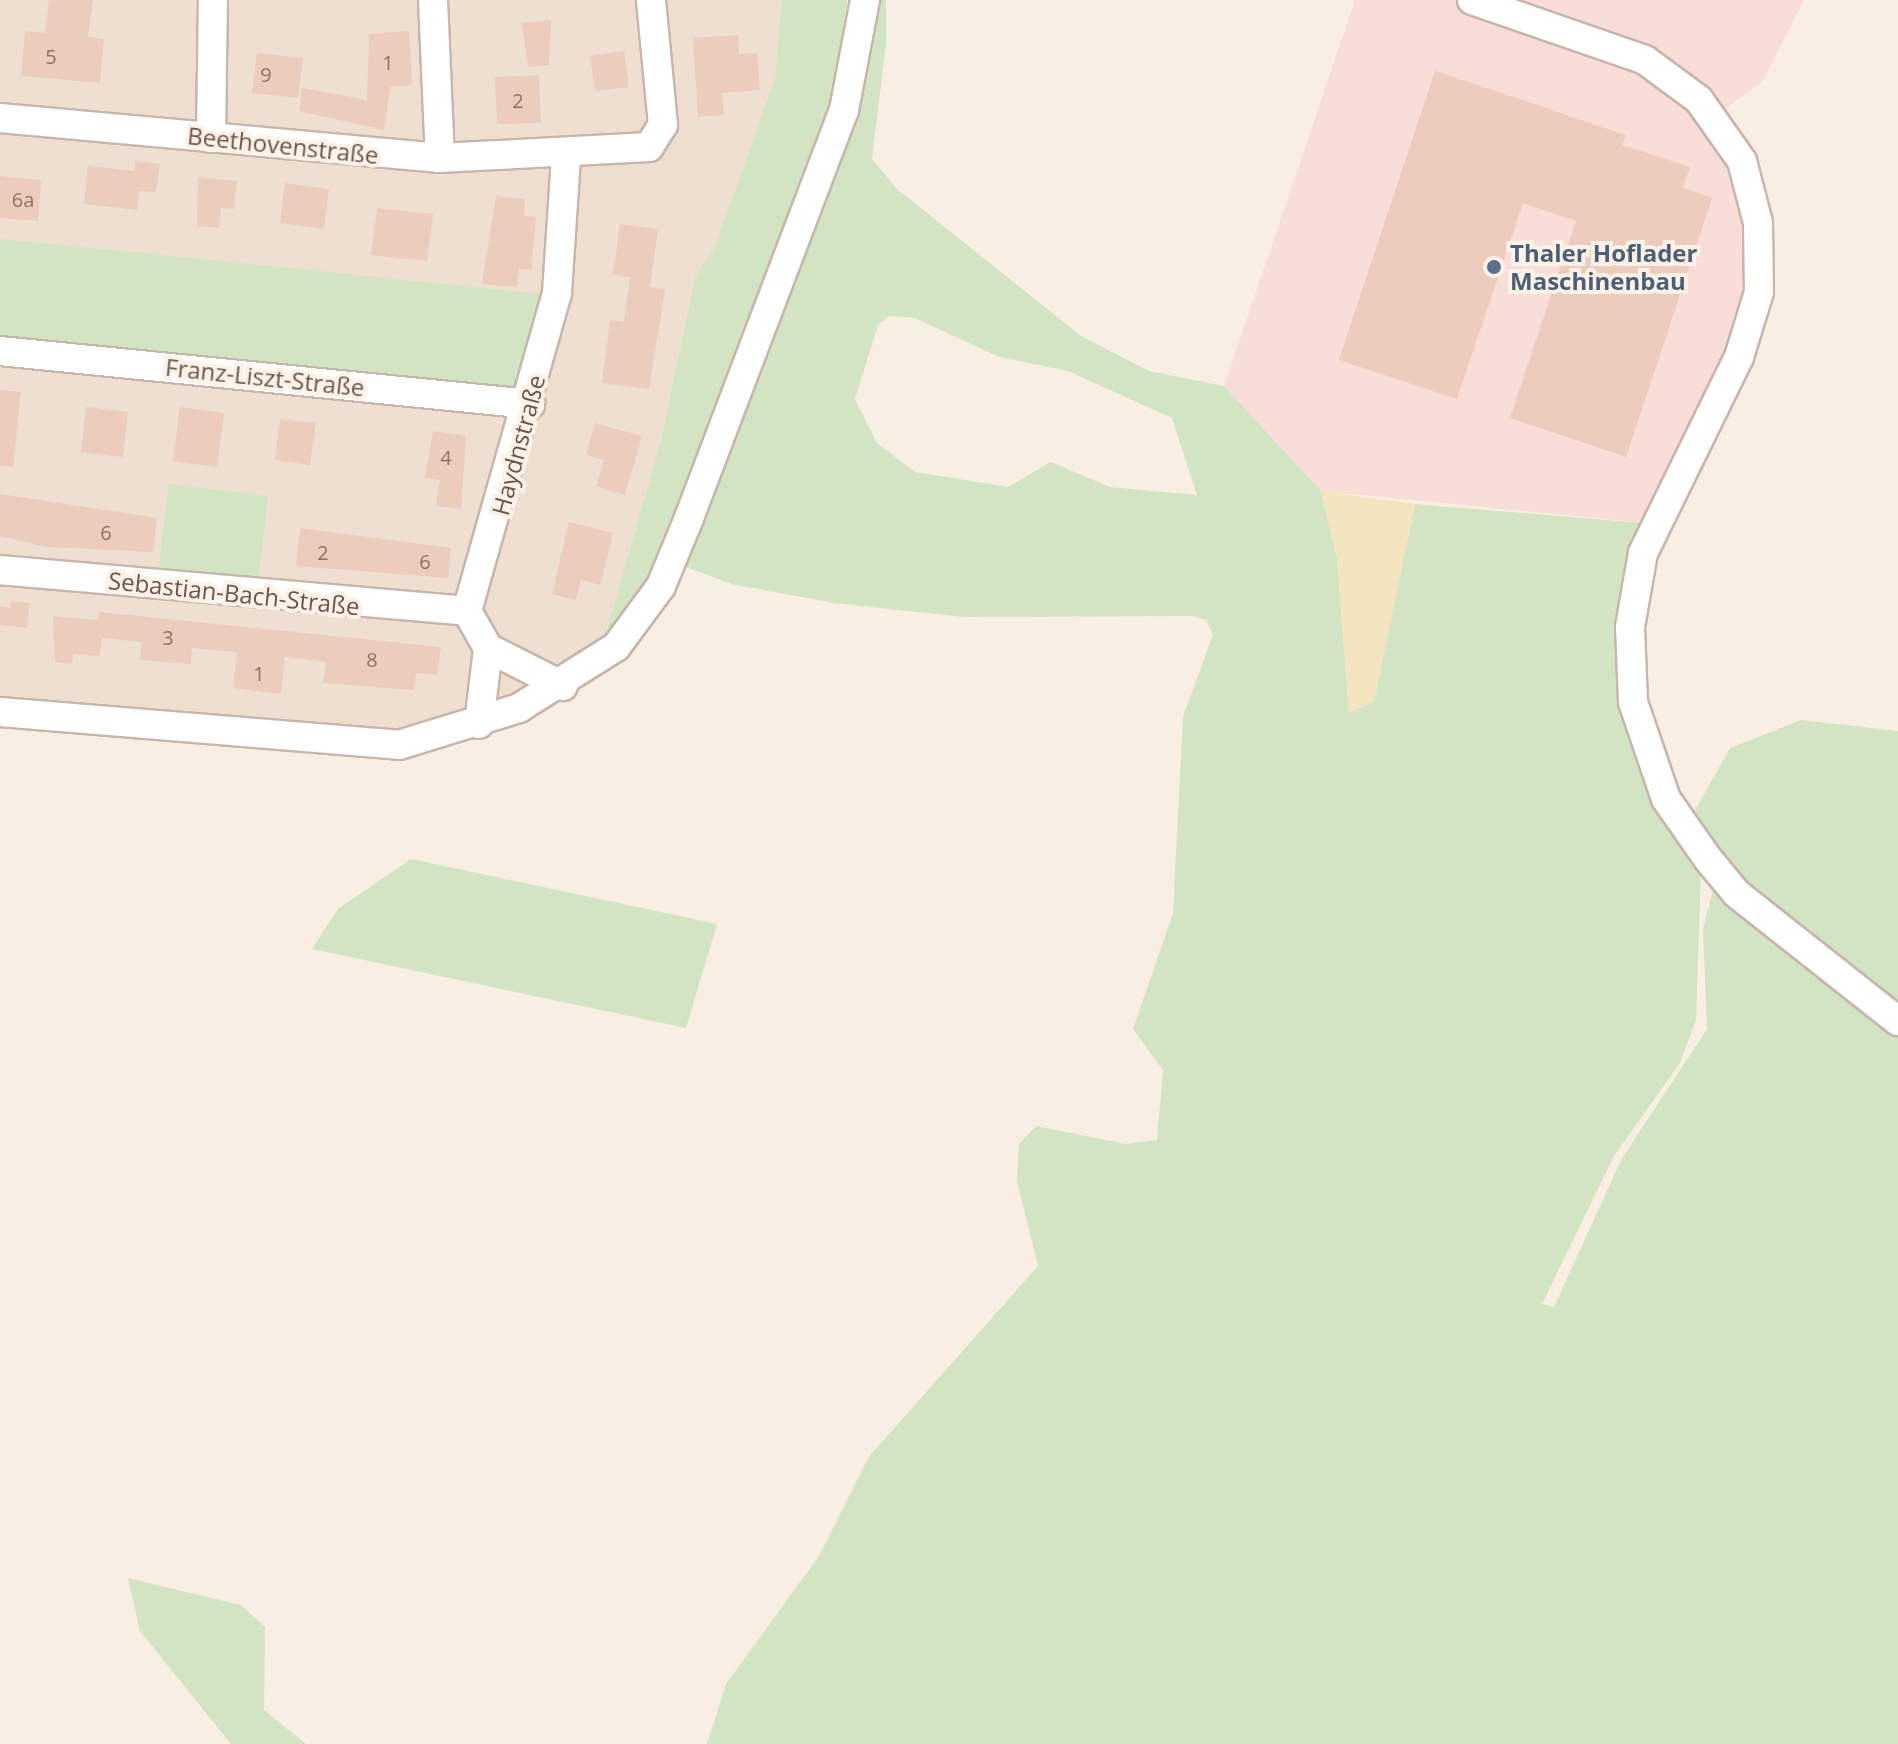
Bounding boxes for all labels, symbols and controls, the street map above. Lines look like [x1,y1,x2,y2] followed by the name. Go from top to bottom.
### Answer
[45,44,57,68] house number: 5
[382,50,394,74] house number: 1
[260,62,272,86] house number: 9
[512,88,524,112] house number: 2
[186,121,380,169] street label: Beethovenstraße
[12,187,34,211] house number: 6a
[1510,239,1697,295] place label: Thaler Hoflader Maschinenbau
[1485,258,1503,276] marker: Thaler Hoflader Maschinenbau
[164,352,366,402] street label: Franz-Liszt-Straße
[485,372,551,518] street label: Haydnstraße
[440,445,452,469] house number: 4
[100,520,112,544] house number: 6
[317,540,329,564] house number: 2
[419,549,431,573] house number: 6
[107,565,361,621] street label: Sebastian-Bach-Straße
[162,625,174,649] house number: 3
[366,647,378,671] house number: 8
[253,661,265,685] house number: 1

